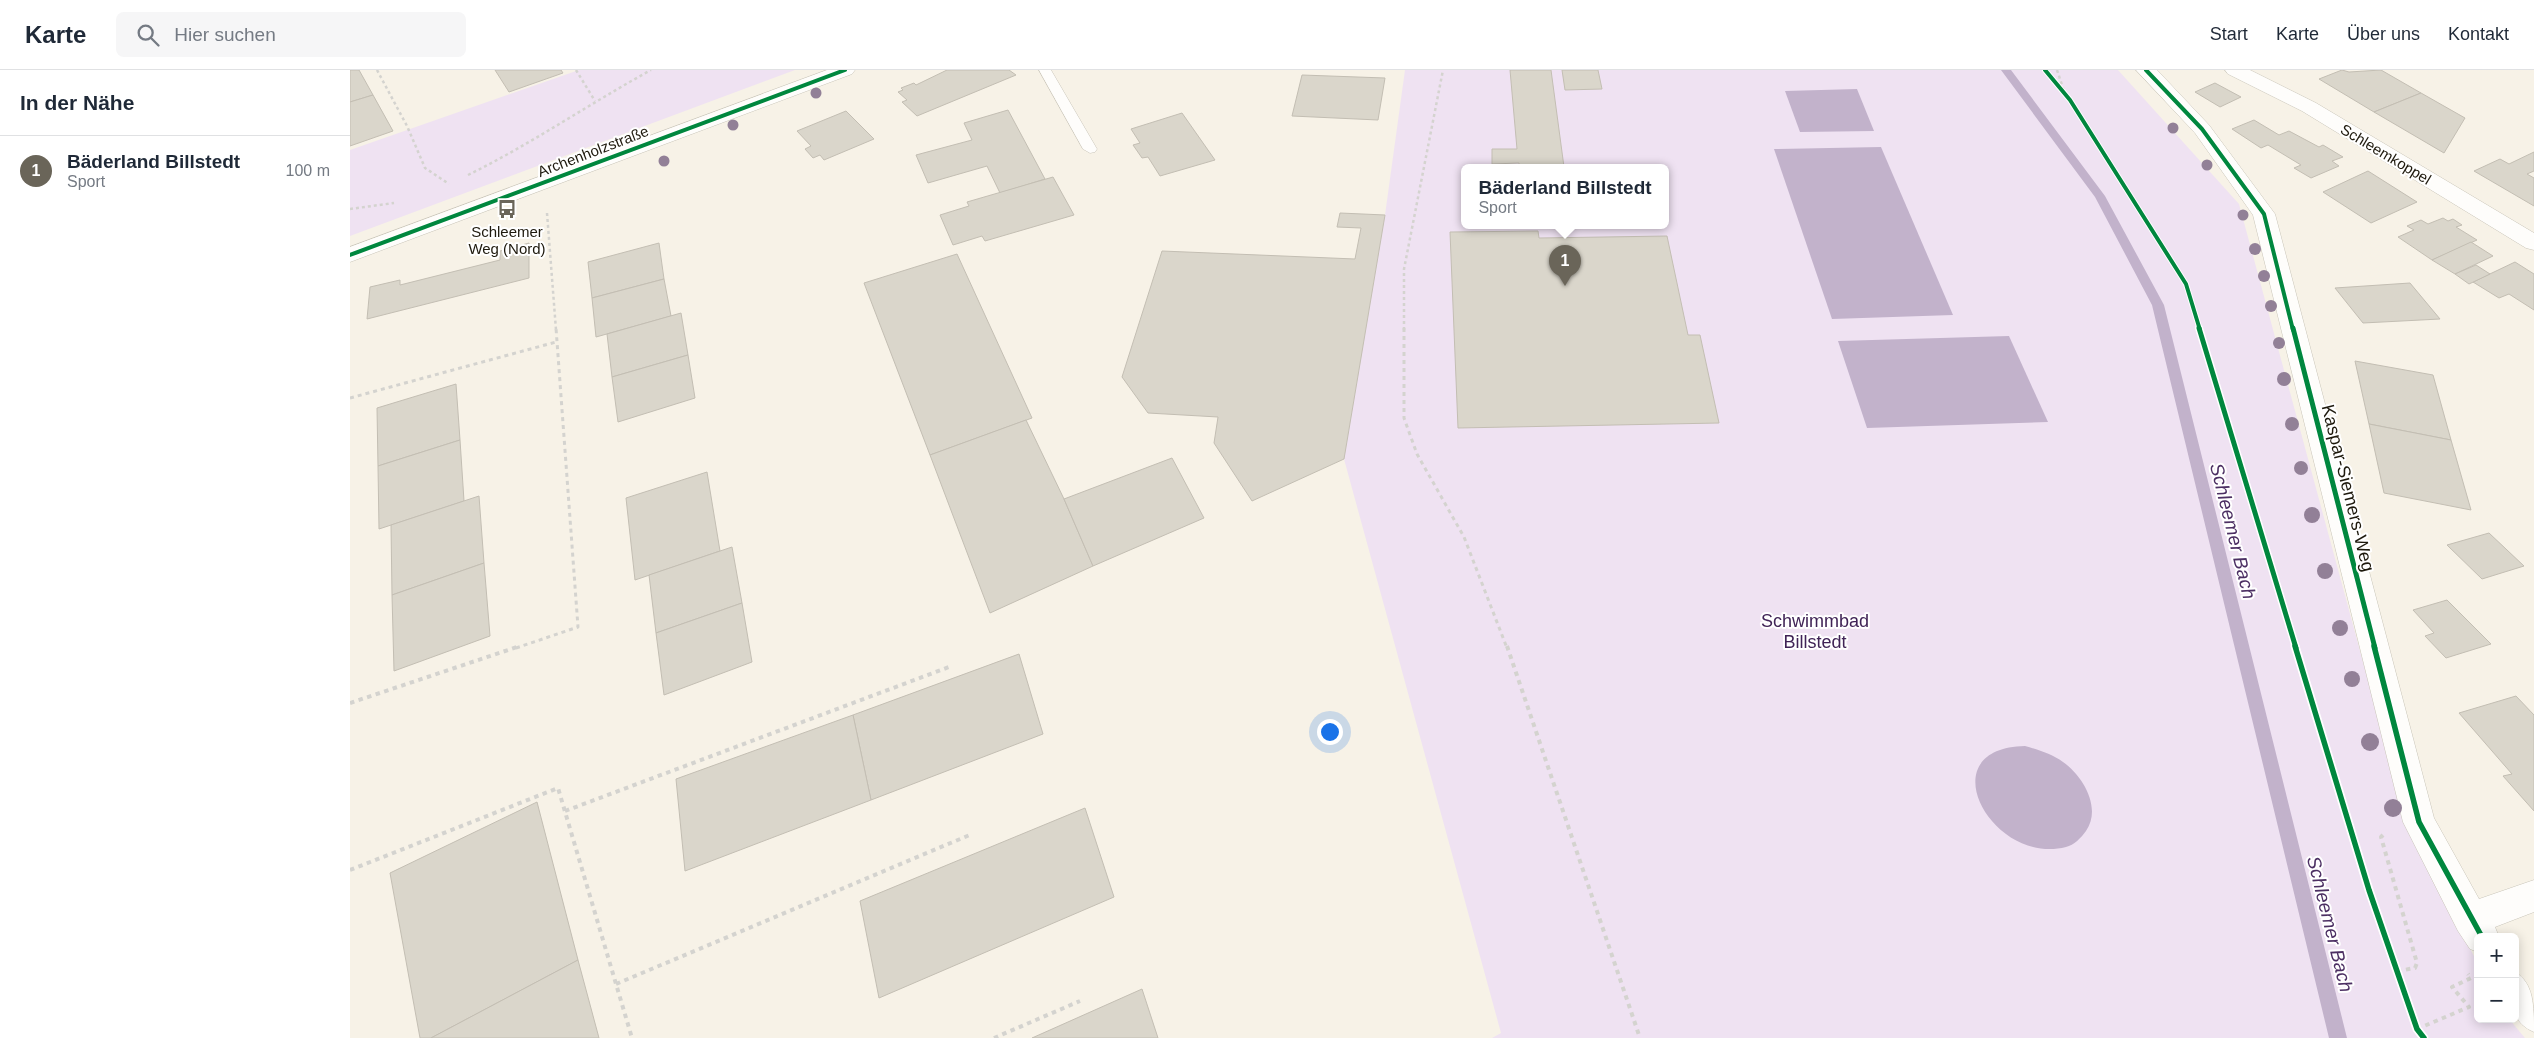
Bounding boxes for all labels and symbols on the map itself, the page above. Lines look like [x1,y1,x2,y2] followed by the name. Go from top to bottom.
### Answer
[2338,120,2434,188] street label: Schleemkoppel
[535,122,651,180] street label: Archenholzstraße
[496,198,518,220] bus stop icon: Schleemer Weg (Nord)
[468,223,546,257] place label: Schleemer Weg (Nord)
[1549,245,1581,286] pin: 1
[2318,402,2378,574] street label: Kaspar-Siemers-Weg
[2206,461,2260,601] water label: Schleemer Bach
[1761,611,1869,652] park label: Schwimmbad Billstedt
[1317,719,1343,745] your location
[2303,854,2357,994] water label: Schleemer Bach

